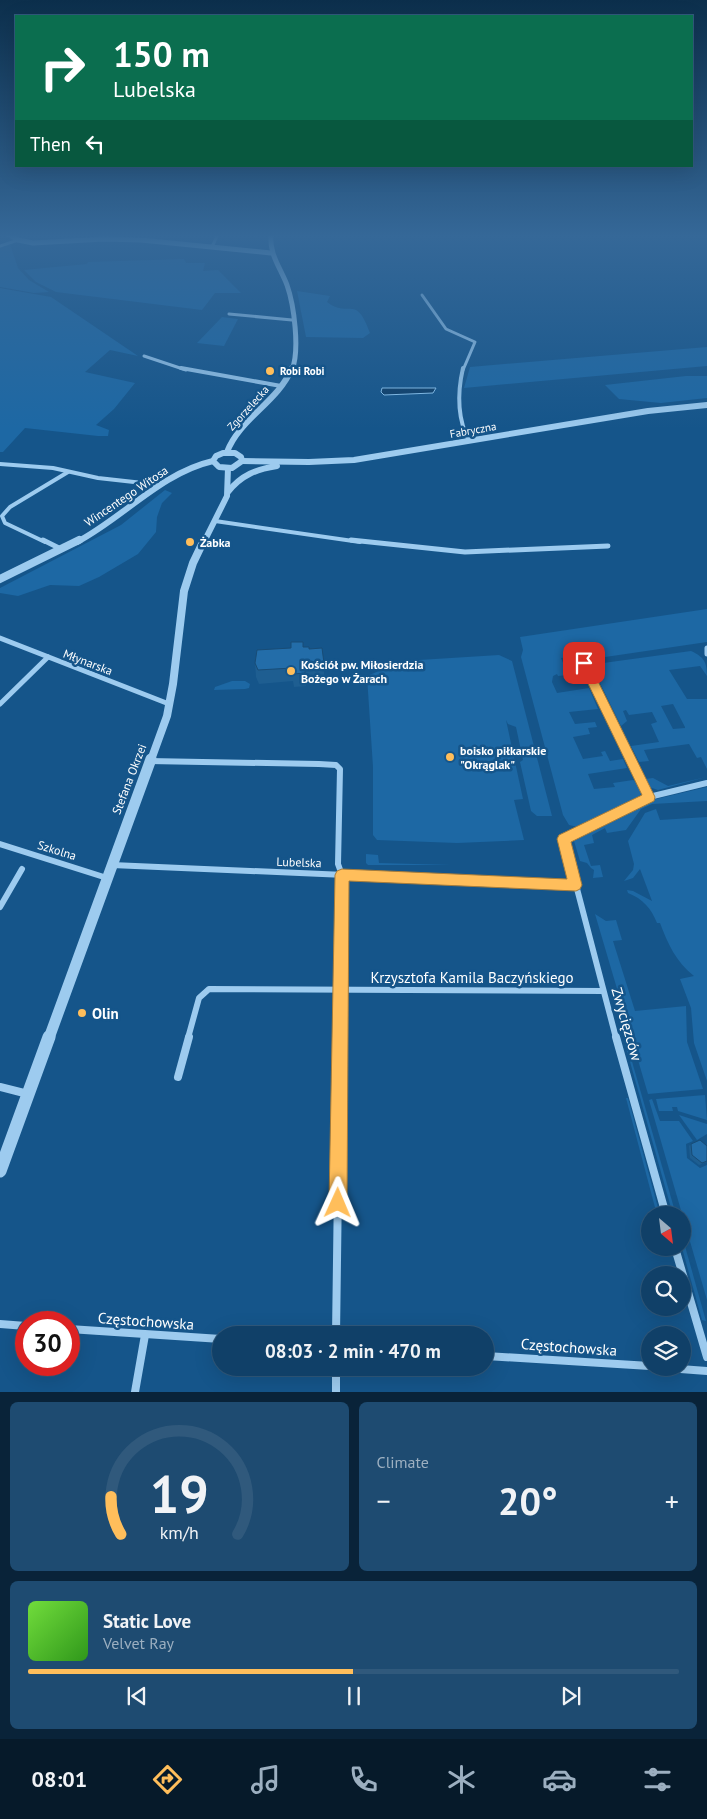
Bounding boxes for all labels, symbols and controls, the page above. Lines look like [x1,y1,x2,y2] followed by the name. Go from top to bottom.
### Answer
[113,31,210,77] text: 150 m
[30,35,95,100] icon: right
[113,75,196,103] text: Lubelska
[81,130,109,158] icon: left
[30,132,71,156] text: Then
[280,364,325,378] place label: Robi Robi
[264,365,276,377] marker: Robi Robi
[224,383,272,433] street label: Zgorzelecka
[449,419,497,441] street label: Fabryczna
[81,462,171,530] street label: Wincentego Witosa
[200,535,231,550] place label: Żabka
[184,536,196,548] marker: Żabka
[563,642,605,684] pin
[61,646,115,678] street label: Młynarska
[570,649,598,677] icon: arrive
[301,657,424,686] place label: Kościół pw. Miłosierdzia Bożego w Żarach
[285,665,297,677] marker: Kościół pw. Miłosierdzia Bożego w Żarach
[109,742,149,816] street label: Stefana Okrzei
[460,743,546,772] place label: boisko piłkarskie "Okrąglak"
[444,751,456,763] marker: boisko piłkarskie "Okrąglak"
[36,837,78,863] street label: Szkolna
[276,854,322,870] street label: Lubelska
[370,968,574,987] street label: Krzysztofa Kamila Baczyńskiego
[607,985,647,1063] street label: Zwycięzców
[92,1004,119,1023] place label: Olin
[76,1007,88,1019] marker: Olin
[311,1176,363,1228] position arrow
[641,1206,691,1256] north arrow
[641,1206,691,1376] map controls
[641,1266,691,1316] button: search
[97,1308,195,1334] street label: Częstochowska
[15,1311,80,1376] speed limit sign: 30
[641,1326,691,1376] button: layers
[520,1334,618,1360] street label: Częstochowska
[265,1339,441,1363] text: 08:03 · 2 min · 470 m
[377,1452,429,1472] text: Climate
[150,1460,209,1527] text: 19
[498,1476,558,1525] text: 20°
[377,1482,391,1519] text: −
[665,1482,679,1519] text: +
[160,1521,199,1544] text: km/h
[103,1609,191,1633] text: Static Love
[103,1633,174,1653] text: Velvet Ray
[123,1682,151,1710] icon: previous
[340,1682,368,1710] icon: pause
[557,1682,585,1710] icon: next
[150,1762,185,1797] icon: directions
[248,1762,283,1797] icon: music
[346,1762,381,1797] icon: phone
[444,1762,479,1797] icon: climate
[542,1762,577,1797] icon: car
[640,1762,675,1797] icon: filters
[32,1765,87,1793] text: 08:01

